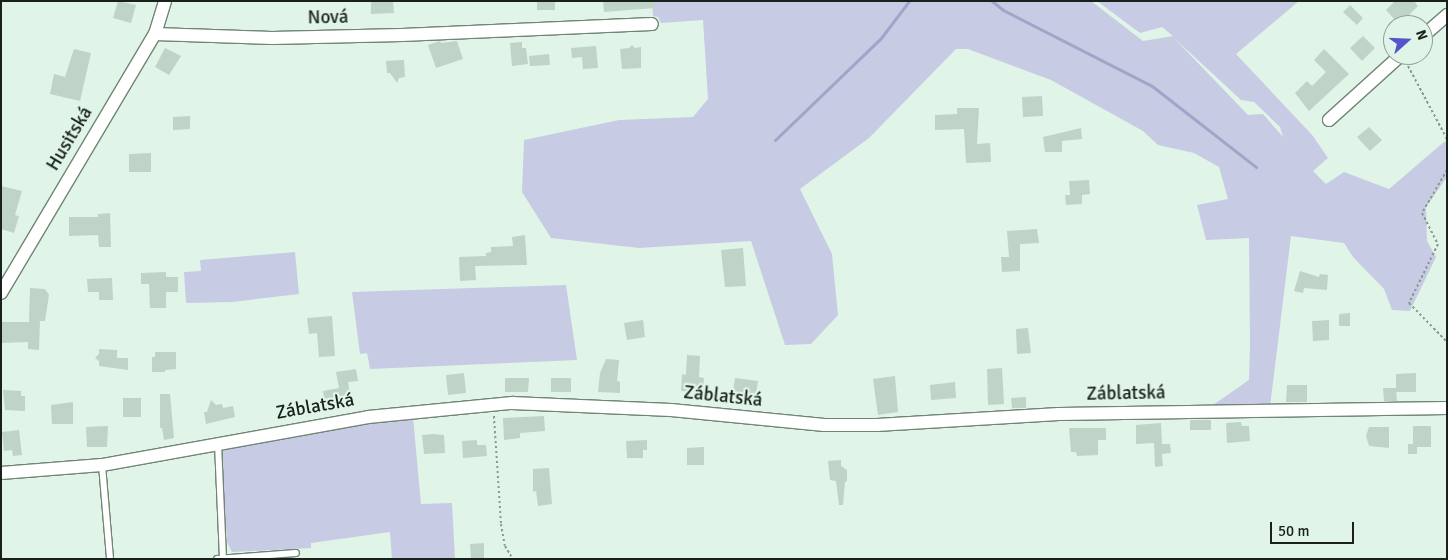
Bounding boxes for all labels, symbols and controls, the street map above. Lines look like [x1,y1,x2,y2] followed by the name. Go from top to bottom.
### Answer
[307,6,349,30] street label: Nová
[1383,15,1433,65] north arrow
[1412,28,1431,43] text: N
[42,103,98,175] street label: Husitská
[682,382,764,412] street label: Záblatská
[1086,382,1166,406] street label: Záblatská
[274,389,356,425] street label: Záblatská
[1273,512,1357,544] scale bar
[1278,522,1309,540] text: 50 m

